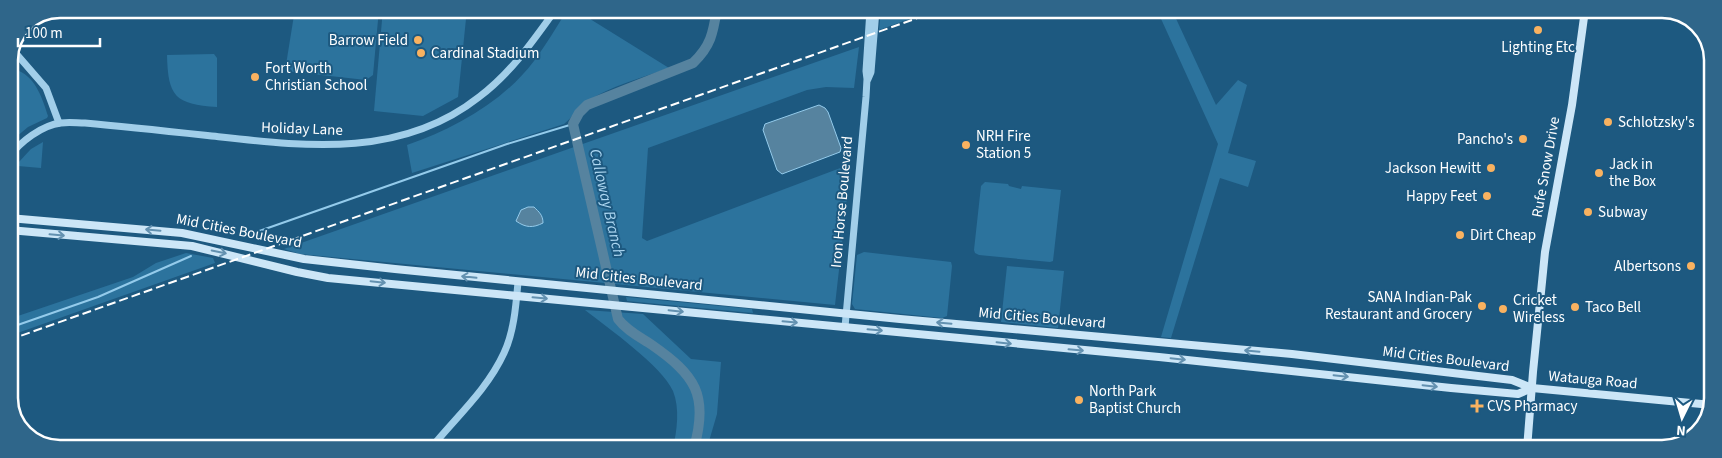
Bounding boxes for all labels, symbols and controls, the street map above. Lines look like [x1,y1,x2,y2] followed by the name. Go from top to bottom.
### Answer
[18,15,100,47] scale bar
[25,23,63,44] text: 100 m
[1532,24,1544,36] marker: Lighting Etc
[329,30,408,51] place label: Barrow Field
[412,34,424,46] marker: Barrow Field
[1501,37,1575,58] place label: Lighting Etc
[431,43,539,64] place label: Cardinal Stadium
[415,47,427,59] marker: Cardinal Stadium
[265,58,367,96] place label: Fort Worth Christian School
[249,71,261,83] marker: Fort Worth Christian School
[1618,112,1695,133] place label: Schlotzsky's
[1527,115,1565,219] street label: Rufe Snow Drive
[1602,116,1614,128] marker: Schlotzsky's
[261,117,343,141] street label: Holiday Lane
[976,126,1031,164] place label: NRH Fire Station 5
[1457,129,1513,150] place label: Pancho's
[1517,133,1529,145] marker: Pancho's
[826,135,858,269] street label: Iron Horse Boulevard
[960,139,972,151] marker: NRH Fire Station 5
[584,147,630,259] water label: Calloway Branch
[1609,154,1656,192] place label: Jack in the Box
[1385,158,1481,179] place label: Jackson Hewitt
[1485,162,1497,174] marker: Jackson Hewitt
[1593,167,1605,179] marker: Jack in the Box
[1406,186,1477,207] place label: Happy Feet
[1481,190,1493,202] marker: Happy Feet
[1598,202,1648,223] place label: Subway
[1582,206,1594,218] marker: Subway
[174,209,304,253] street label: Mid Cities Boulevard
[145,225,161,235] one-way arrow
[1470,225,1536,246] place label: Dirt Cheap
[1454,229,1466,241] marker: Dirt Cheap
[49,230,65,240] one-way arrow
[210,248,226,258] one-way arrow
[1614,256,1681,277] place label: Albertsons
[1685,260,1697,272] marker: Albertsons
[574,262,704,296] street label: Mid Cities Boulevard
[462,272,478,281] one-way arrow
[370,277,386,287] one-way arrow
[1325,287,1473,325] place label: SANA Indian-Pak Restaurant and Grocery
[1513,290,1565,328] place label: Cricket Wireless
[532,293,548,302] one-way arrow
[1585,297,1641,318] place label: Taco Bell
[1476,300,1488,312] marker: SANA Indian-Pak Restaurant and Grocery
[1569,301,1581,313] marker: Taco Bell
[977,302,1107,334] street label: Mid Cities Boulevard
[1497,303,1509,315] marker: Cricket Wireless
[668,306,684,316] one-way arrow
[781,317,797,327] one-way arrow
[936,318,952,327] one-way arrow
[867,325,883,335] one-way arrow
[996,338,1012,348] one-way arrow
[1381,341,1511,377] street label: Mid Cities Boulevard
[1068,345,1084,355] one-way arrow
[1244,346,1260,355] one-way arrow
[1169,354,1185,364] one-way arrow
[1548,366,1638,394] street label: Watauga Road
[1333,371,1349,381] one-way arrow
[1089,381,1181,419] place label: North Park Baptist Church
[1422,381,1438,391] one-way arrow
[1657,393,1707,443] north arrow
[1073,394,1085,406] marker: North Park Baptist Church
[1487,396,1577,417] place label: CVS Pharmacy
[1471,400,1483,412] marker: CVS Pharmacy
[1675,420,1686,440] text: N

